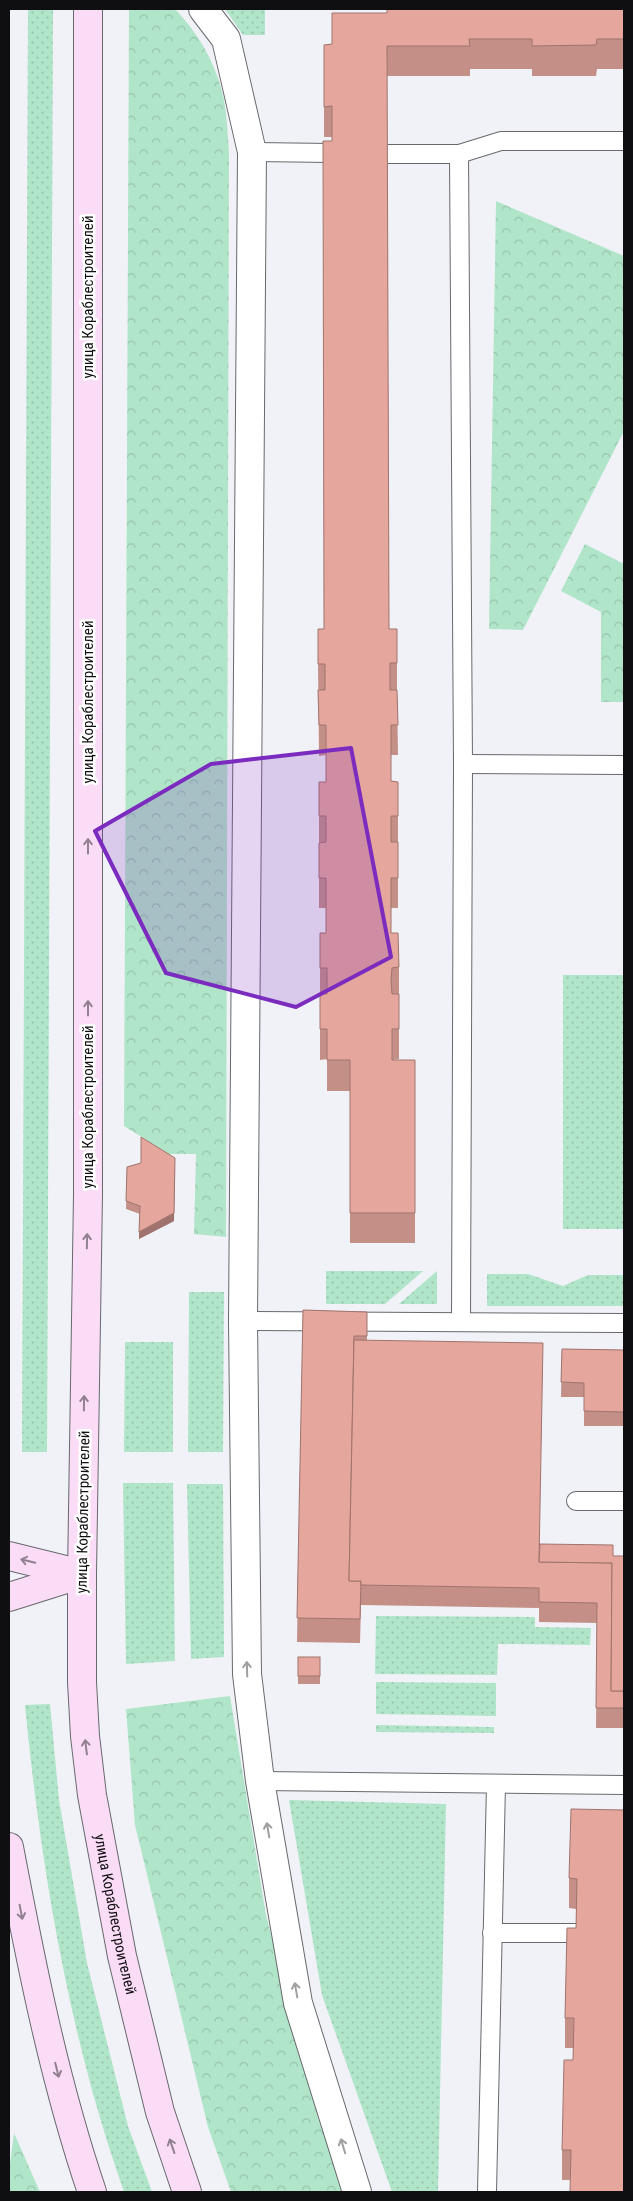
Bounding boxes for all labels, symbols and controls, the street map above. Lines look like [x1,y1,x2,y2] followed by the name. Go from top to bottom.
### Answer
[79,215,97,379] street label: улица Кораблестроителей
[79,620,97,784] street label: улица Кораблестроителей
[83,838,93,854] one-way arrow
[83,1001,93,1017] one-way arrow
[79,1025,97,1189] street label: улица Кораблестроителей
[82,1233,92,1250] one-way arrow
[79,1395,89,1412] one-way arrow
[73,1430,93,1594] street label: улица Кораблестроителей
[21,1556,37,1565] one-way arrow
[242,1661,252,1678] one-way arrow
[81,1739,91,1755] one-way arrow
[263,1823,273,1839] one-way arrow
[90,1833,140,1996] street label: улица Кораблестроителей
[17,1903,26,1919] one-way arrow
[290,1983,300,1999] one-way arrow
[53,2062,62,2078] one-way arrow
[166,2138,176,2154] one-way arrow
[337,2138,347,2154] one-way arrow

